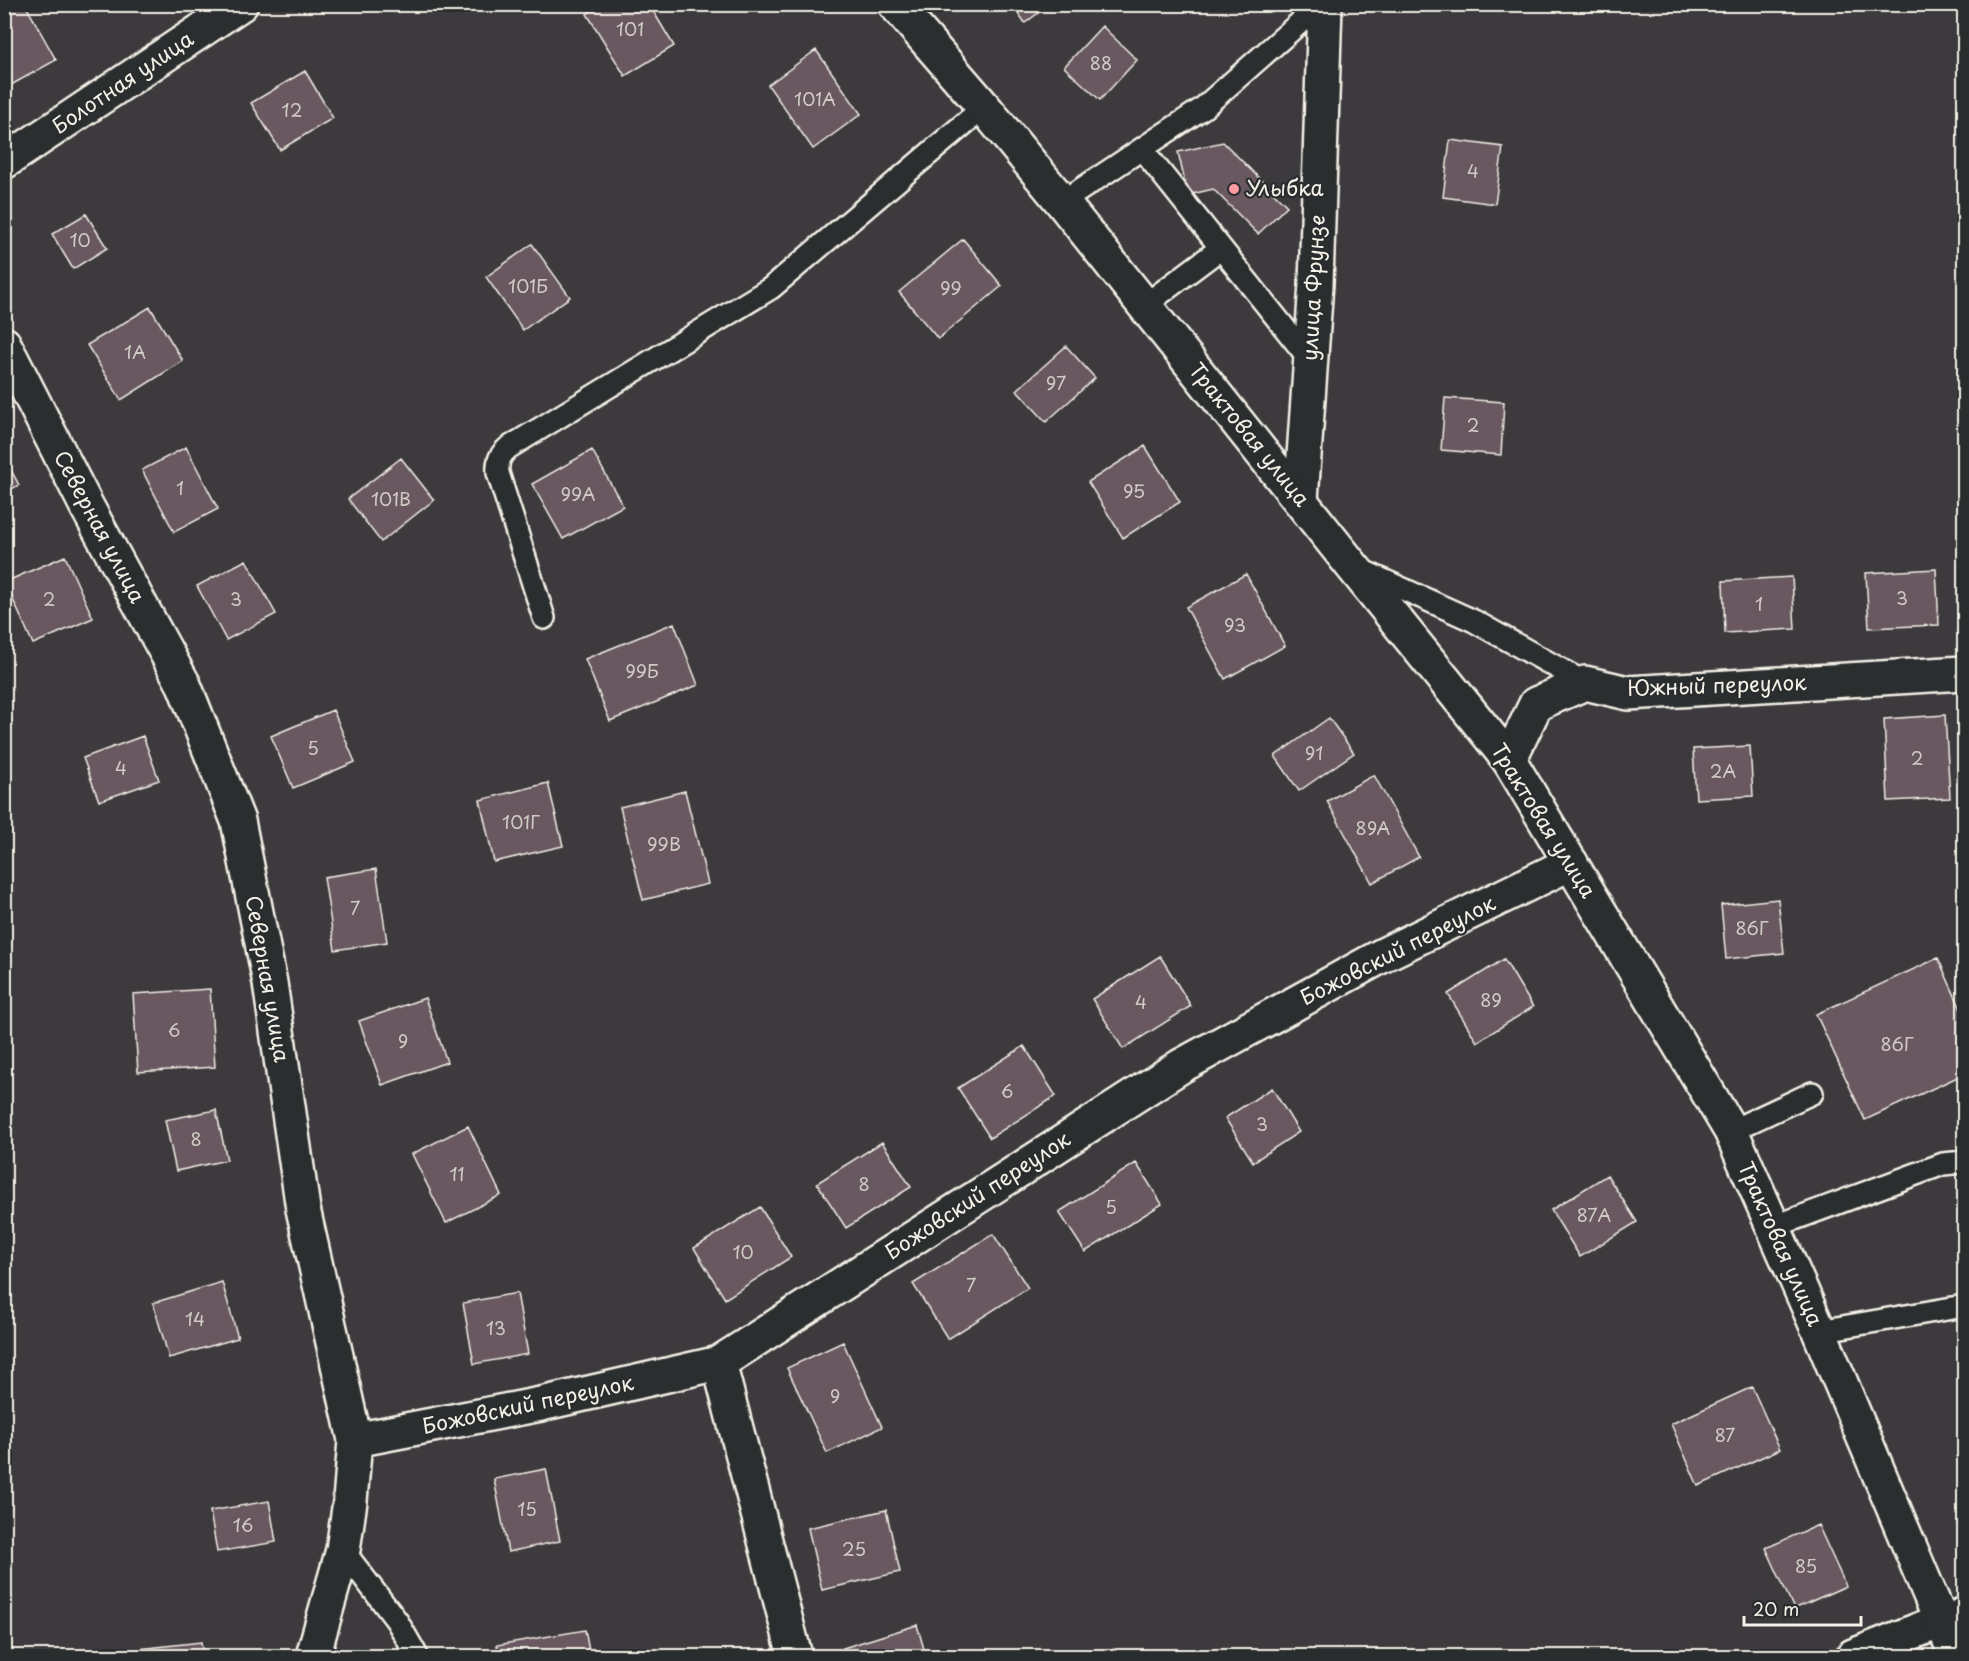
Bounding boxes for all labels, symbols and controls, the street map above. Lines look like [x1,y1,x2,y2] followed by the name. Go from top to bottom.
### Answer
[616,15,644,42] house number: 101
[45,22,200,141] street label: Болотная улица
[1090,49,1112,76] house number: 88
[794,85,836,112] house number: 101А
[282,96,302,123] house number: 12
[1467,157,1479,184] house number: 4
[1246,171,1324,203] place label: Улыбка
[1227,182,1241,196] marker: Улыбка
[1292,214,1332,362] street label: улица Фрунзе
[69,226,91,253] house number: 10
[508,272,548,299] house number: 101Б
[940,274,962,301] house number: 99
[124,338,146,365] house number: 1А
[1182,355,1319,513] street label: Трактовая улица
[1046,369,1066,396] house number: 97
[1467,411,1479,438] house number: 2
[47,444,155,609] street label: Северная улица
[176,474,184,501] house number: 1
[1123,477,1145,504] house number: 95
[560,480,596,507] house number: 99А
[371,485,411,512] house number: 101В
[1896,584,1908,611] house number: 3
[43,585,55,612] house number: 2
[230,585,242,612] house number: 3
[1755,590,1763,617] house number: 1
[1224,611,1246,638] house number: 93
[625,657,659,684] house number: 99Б
[1627,665,1808,703] street label: Южный переулок
[307,734,319,761] house number: 5
[1484,736,1606,904] street label: Трактовая улица
[1305,739,1323,766] house number: 91
[1911,744,1923,771] house number: 2
[115,754,127,781] house number: 4
[1710,757,1736,784] house number: 2А
[502,808,540,835] house number: 101Г
[1356,814,1391,841] house number: 89А
[647,830,681,857] house number: 99В
[1294,886,1501,1012] street label: Божовский переулок
[239,893,300,1065] street label: Северная улица
[350,894,360,921] house number: 7
[1735,914,1769,941] house number: 86Г
[1480,986,1502,1013] house number: 89
[1135,988,1147,1015] house number: 4
[168,1016,180,1043] house number: 6
[398,1027,408,1054] house number: 9
[1880,1030,1914,1057] house number: 86Г
[1001,1077,1013,1104] house number: 6
[1256,1110,1268,1137] house number: 3
[878,1122,1076,1266] street label: Божовский переулок
[190,1125,202,1152] house number: 8
[1731,1156,1833,1331] street label: Трактовая улица
[449,1160,465,1187] house number: 11
[858,1170,870,1197] house number: 8
[1105,1193,1117,1220] house number: 5
[1577,1201,1611,1228] house number: 87А
[732,1238,754,1265] house number: 10
[966,1271,976,1298] house number: 7
[185,1305,205,1332] house number: 14
[486,1314,506,1341] house number: 13
[419,1365,637,1441] street label: Божовский переулок
[830,1382,840,1409] house number: 9
[1715,1421,1735,1448] house number: 87
[517,1495,537,1522] house number: 15
[233,1511,253,1538] house number: 16
[842,1535,866,1562] house number: 25
[1795,1552,1817,1579] house number: 85
[1744,1589,1861,1627] scale bar
[1753,1595,1799,1622] text: 20 m

